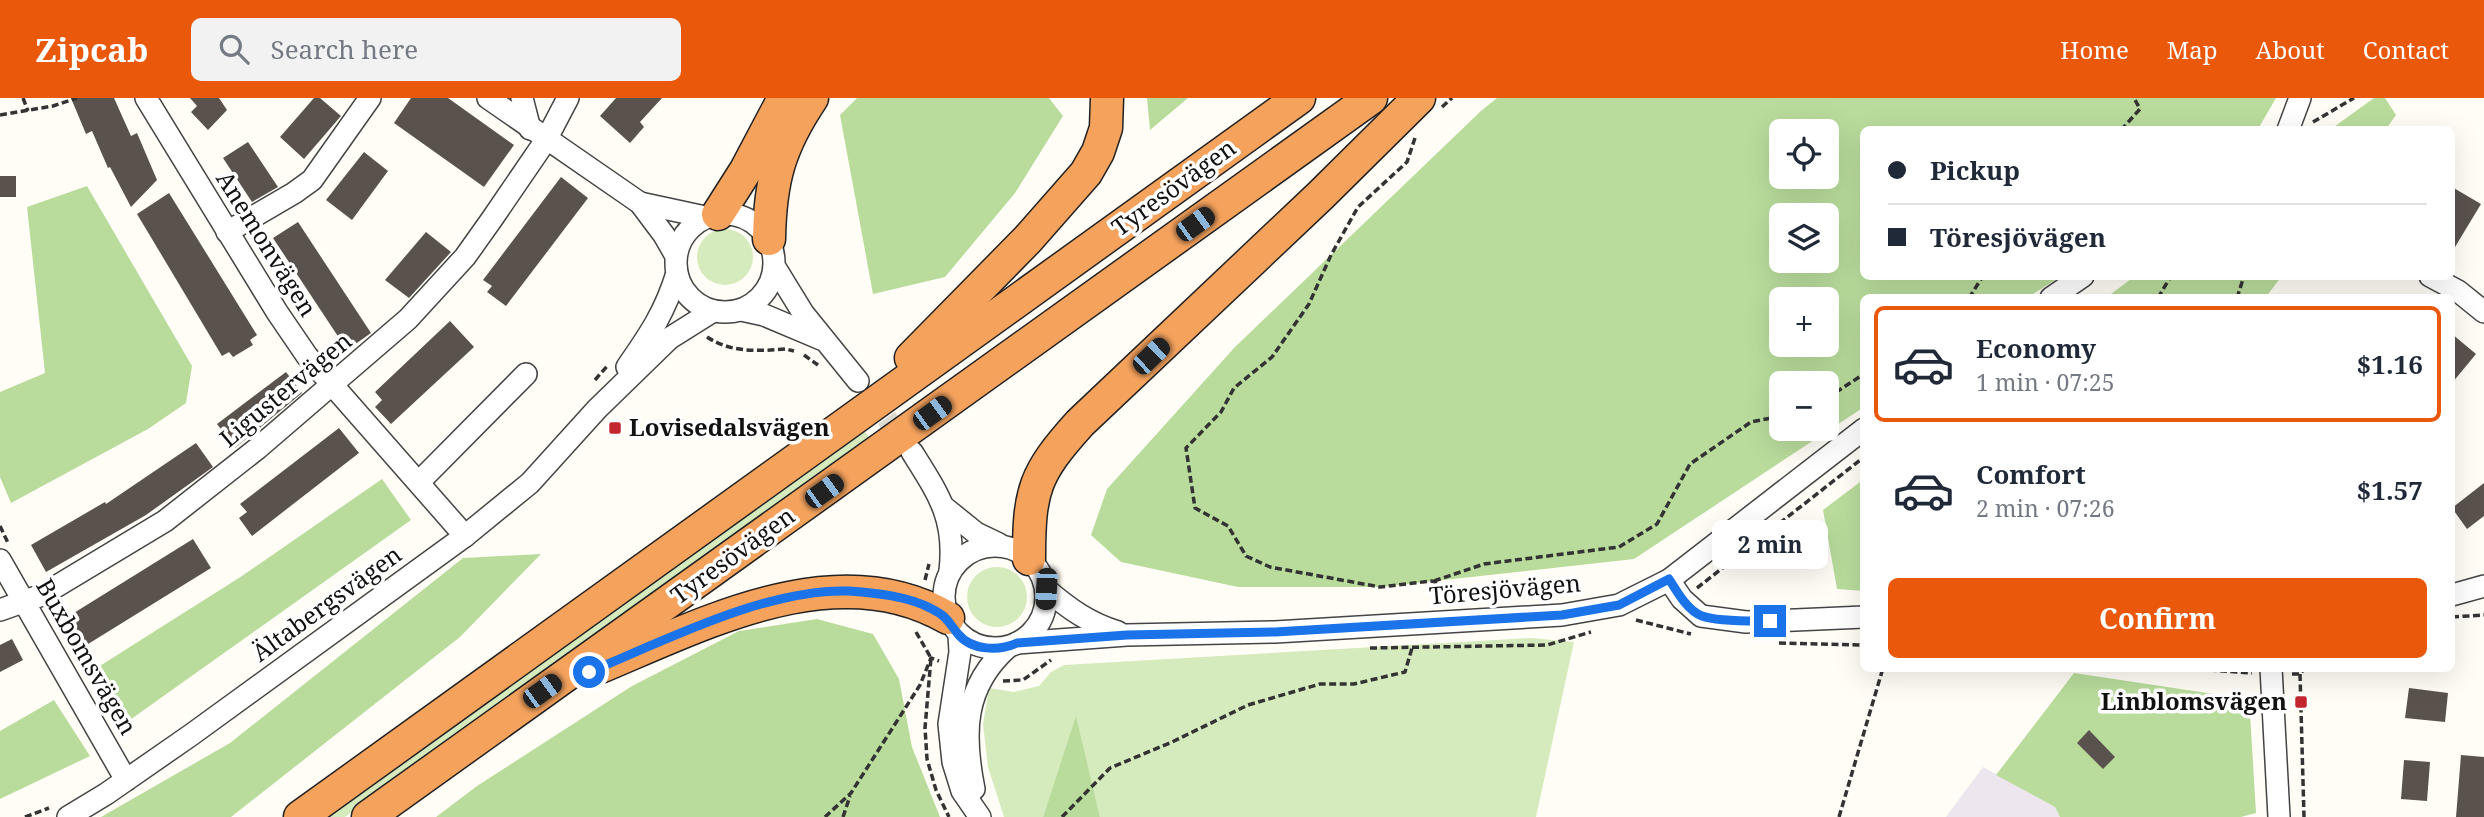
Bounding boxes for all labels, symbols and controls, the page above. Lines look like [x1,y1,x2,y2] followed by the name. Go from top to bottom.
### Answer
[191,18,681,81] search box
[35,27,149,72] text: Zipcab
[215,30,253,68] icon: search
[271,31,418,67] text: Search here
[2060,33,2129,66] text: Home
[2167,33,2218,66] text: Map
[2256,33,2325,66] text: About
[2363,33,2449,66] text: Contact
[1769,119,1839,441] map controls
[1769,119,1839,189] button: locate
[1104,131,1242,243] street label: Tyresövägen
[1930,152,2020,188] text: Pickup
[209,164,325,322] street label: Anemonvägen
[1172,203,1219,245] car
[1769,203,1839,273] button: layers
[1930,219,2106,255] text: Töresjövägen
[1769,287,1839,357] button: +
[212,324,358,454] street label: Ligustervägen
[1976,330,2096,366] text: Economy
[1892,333,1955,396] icon: car
[1129,334,1174,378] car
[2357,346,2423,382] text: $1.16
[1976,366,2114,398] text: 1 min · 07:25
[1769,371,1839,441] button: −
[909,392,956,434] car
[629,410,830,443] place label: Lovisedalsvägen
[607,420,623,436] marker: Lovisedalsvägen
[1976,456,2086,492] text: Comfort
[1892,459,1955,522] icon: car
[801,470,848,512] car
[2357,472,2423,508] text: $1.57
[1976,492,2114,524] text: 2 min · 07:26
[663,499,801,611] street label: Tyresövägen
[1712,519,1828,568] callout: 2 min
[1737,528,1803,560] text: 2 min
[245,537,408,668] street label: Ältabergsvägen
[1428,565,1582,612] street label: Töresjövägen
[1035,567,1058,611] car
[29,572,145,741] street label: Buxbomsvägen
[1888,578,2427,658] button: Confirm
[1754,605,1786,637] route end
[573,656,605,688] route start
[519,670,566,712] car
[2101,684,2287,717] place label: Linblomsvägen
[2293,694,2309,710] marker: Linblomsvägen

